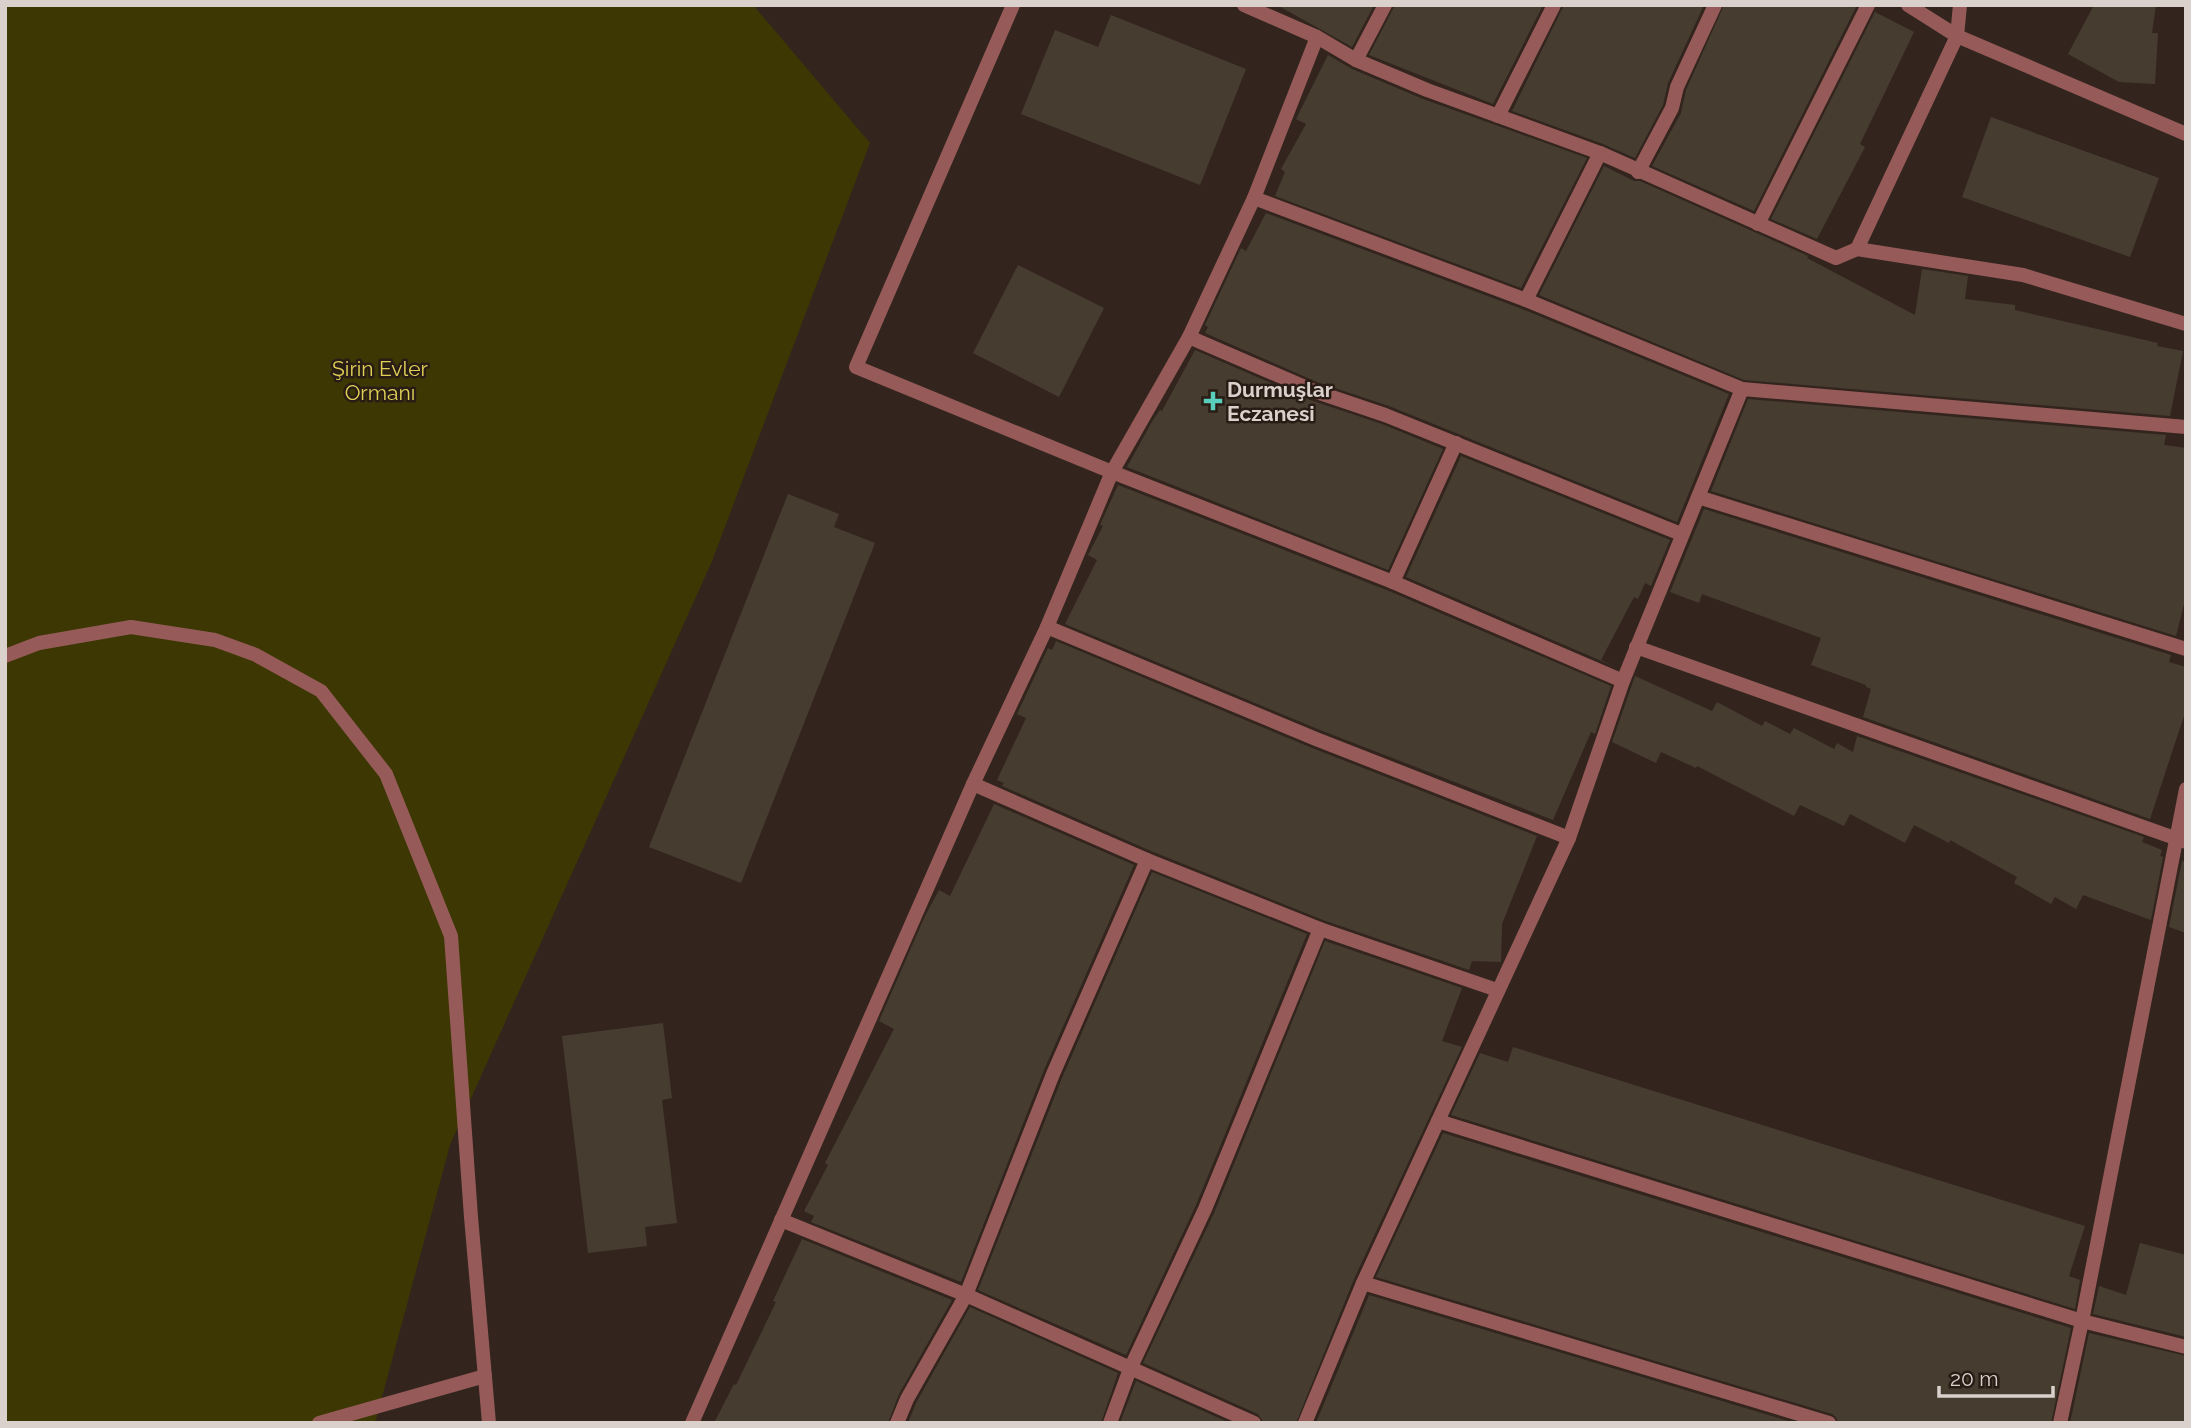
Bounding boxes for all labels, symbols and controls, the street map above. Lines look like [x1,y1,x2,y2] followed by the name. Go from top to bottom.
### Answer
[332,356,429,405] park label: Şirin Evler Ormanı
[1227,377,1333,426] place label: Durmuşlar Eczanesi
[1205,393,1221,409] marker: Durmuşlar Eczanesi
[1939,1354,2053,1398] scale bar
[1950,1366,1998,1391] text: 20 m

